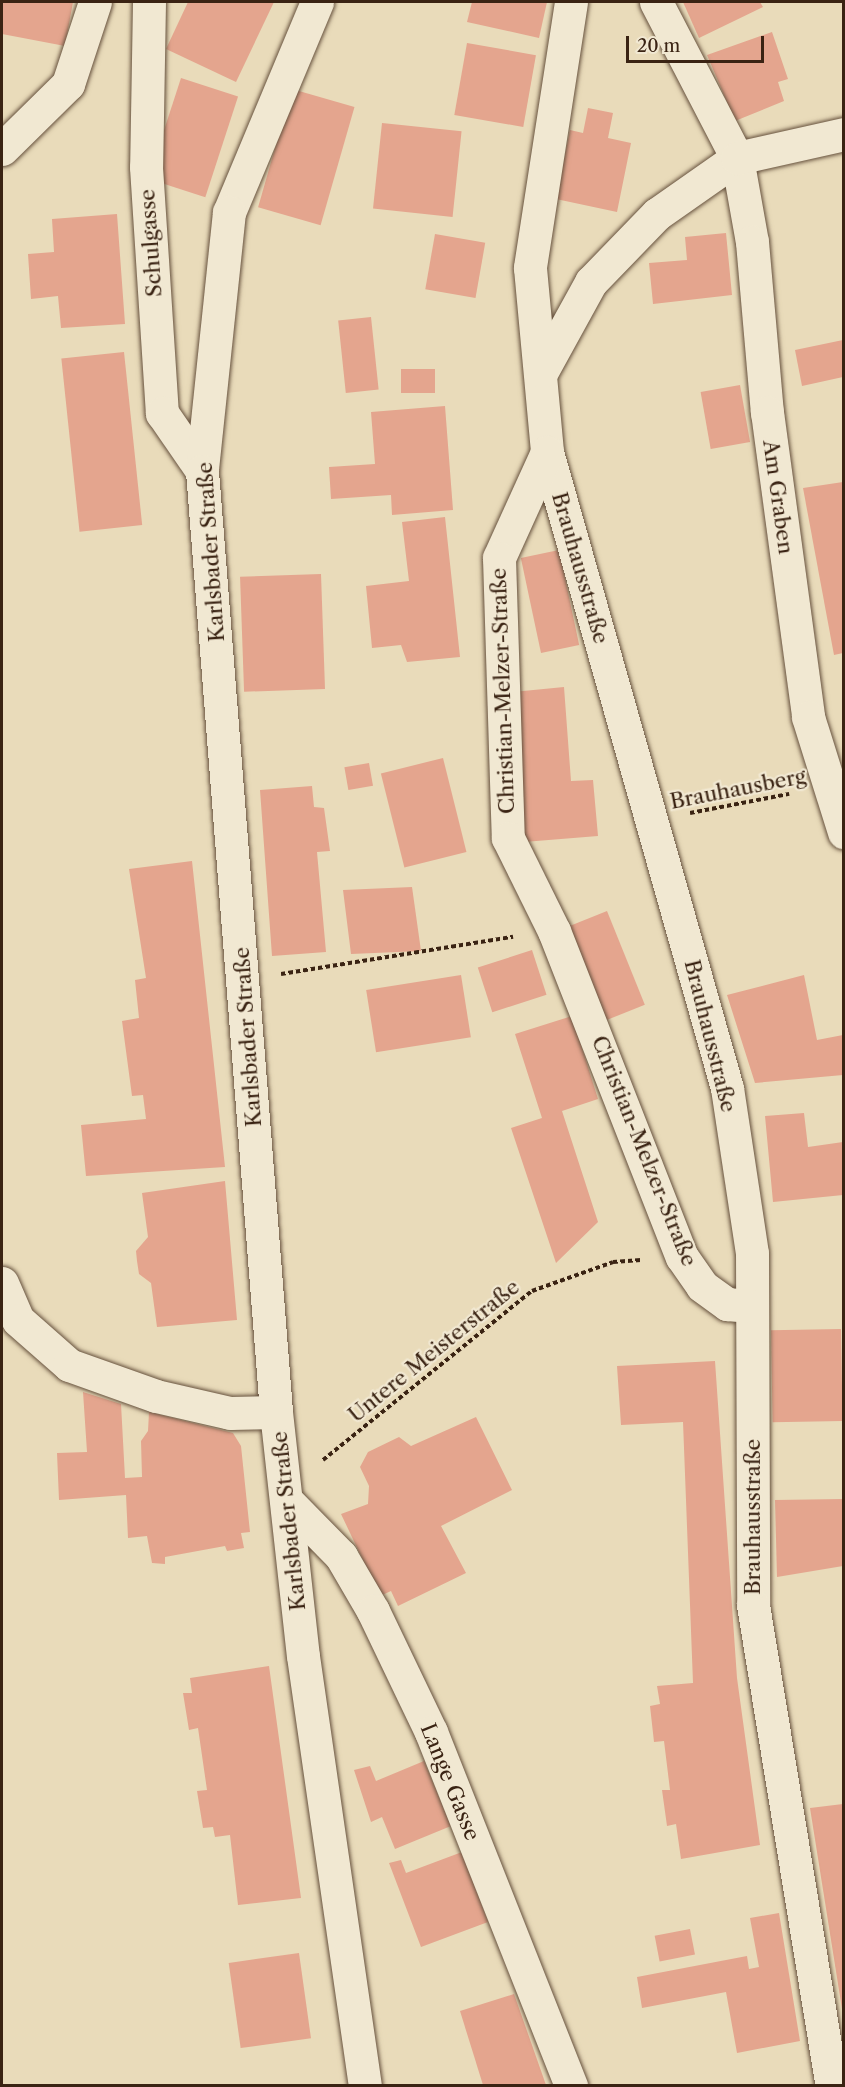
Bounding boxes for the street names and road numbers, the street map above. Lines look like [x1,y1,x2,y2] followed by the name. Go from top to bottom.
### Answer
[135,188,167,298] street label: Schulgasse
[758,438,798,556] street label: Am Graben
[192,461,230,643] street label: Karlsbader Straße
[546,489,614,647] street label: Brauhausstraße
[486,568,520,814] street label: Christian-Melzer-Straße
[668,763,808,815] street label: Brauhausberg
[229,946,267,1128] street label: Karlsbader Straße
[679,957,741,1115] street label: Brauhausstraße
[586,1032,702,1270] street label: Christian-Melzer-Straße
[344,1274,524,1428] street label: Untere Meisterstraße
[267,1430,311,1612] street label: Karlsbader Straße
[740,1439,766,1595] street label: Brauhausstraße
[415,1720,485,1844] street label: Lange Gasse

